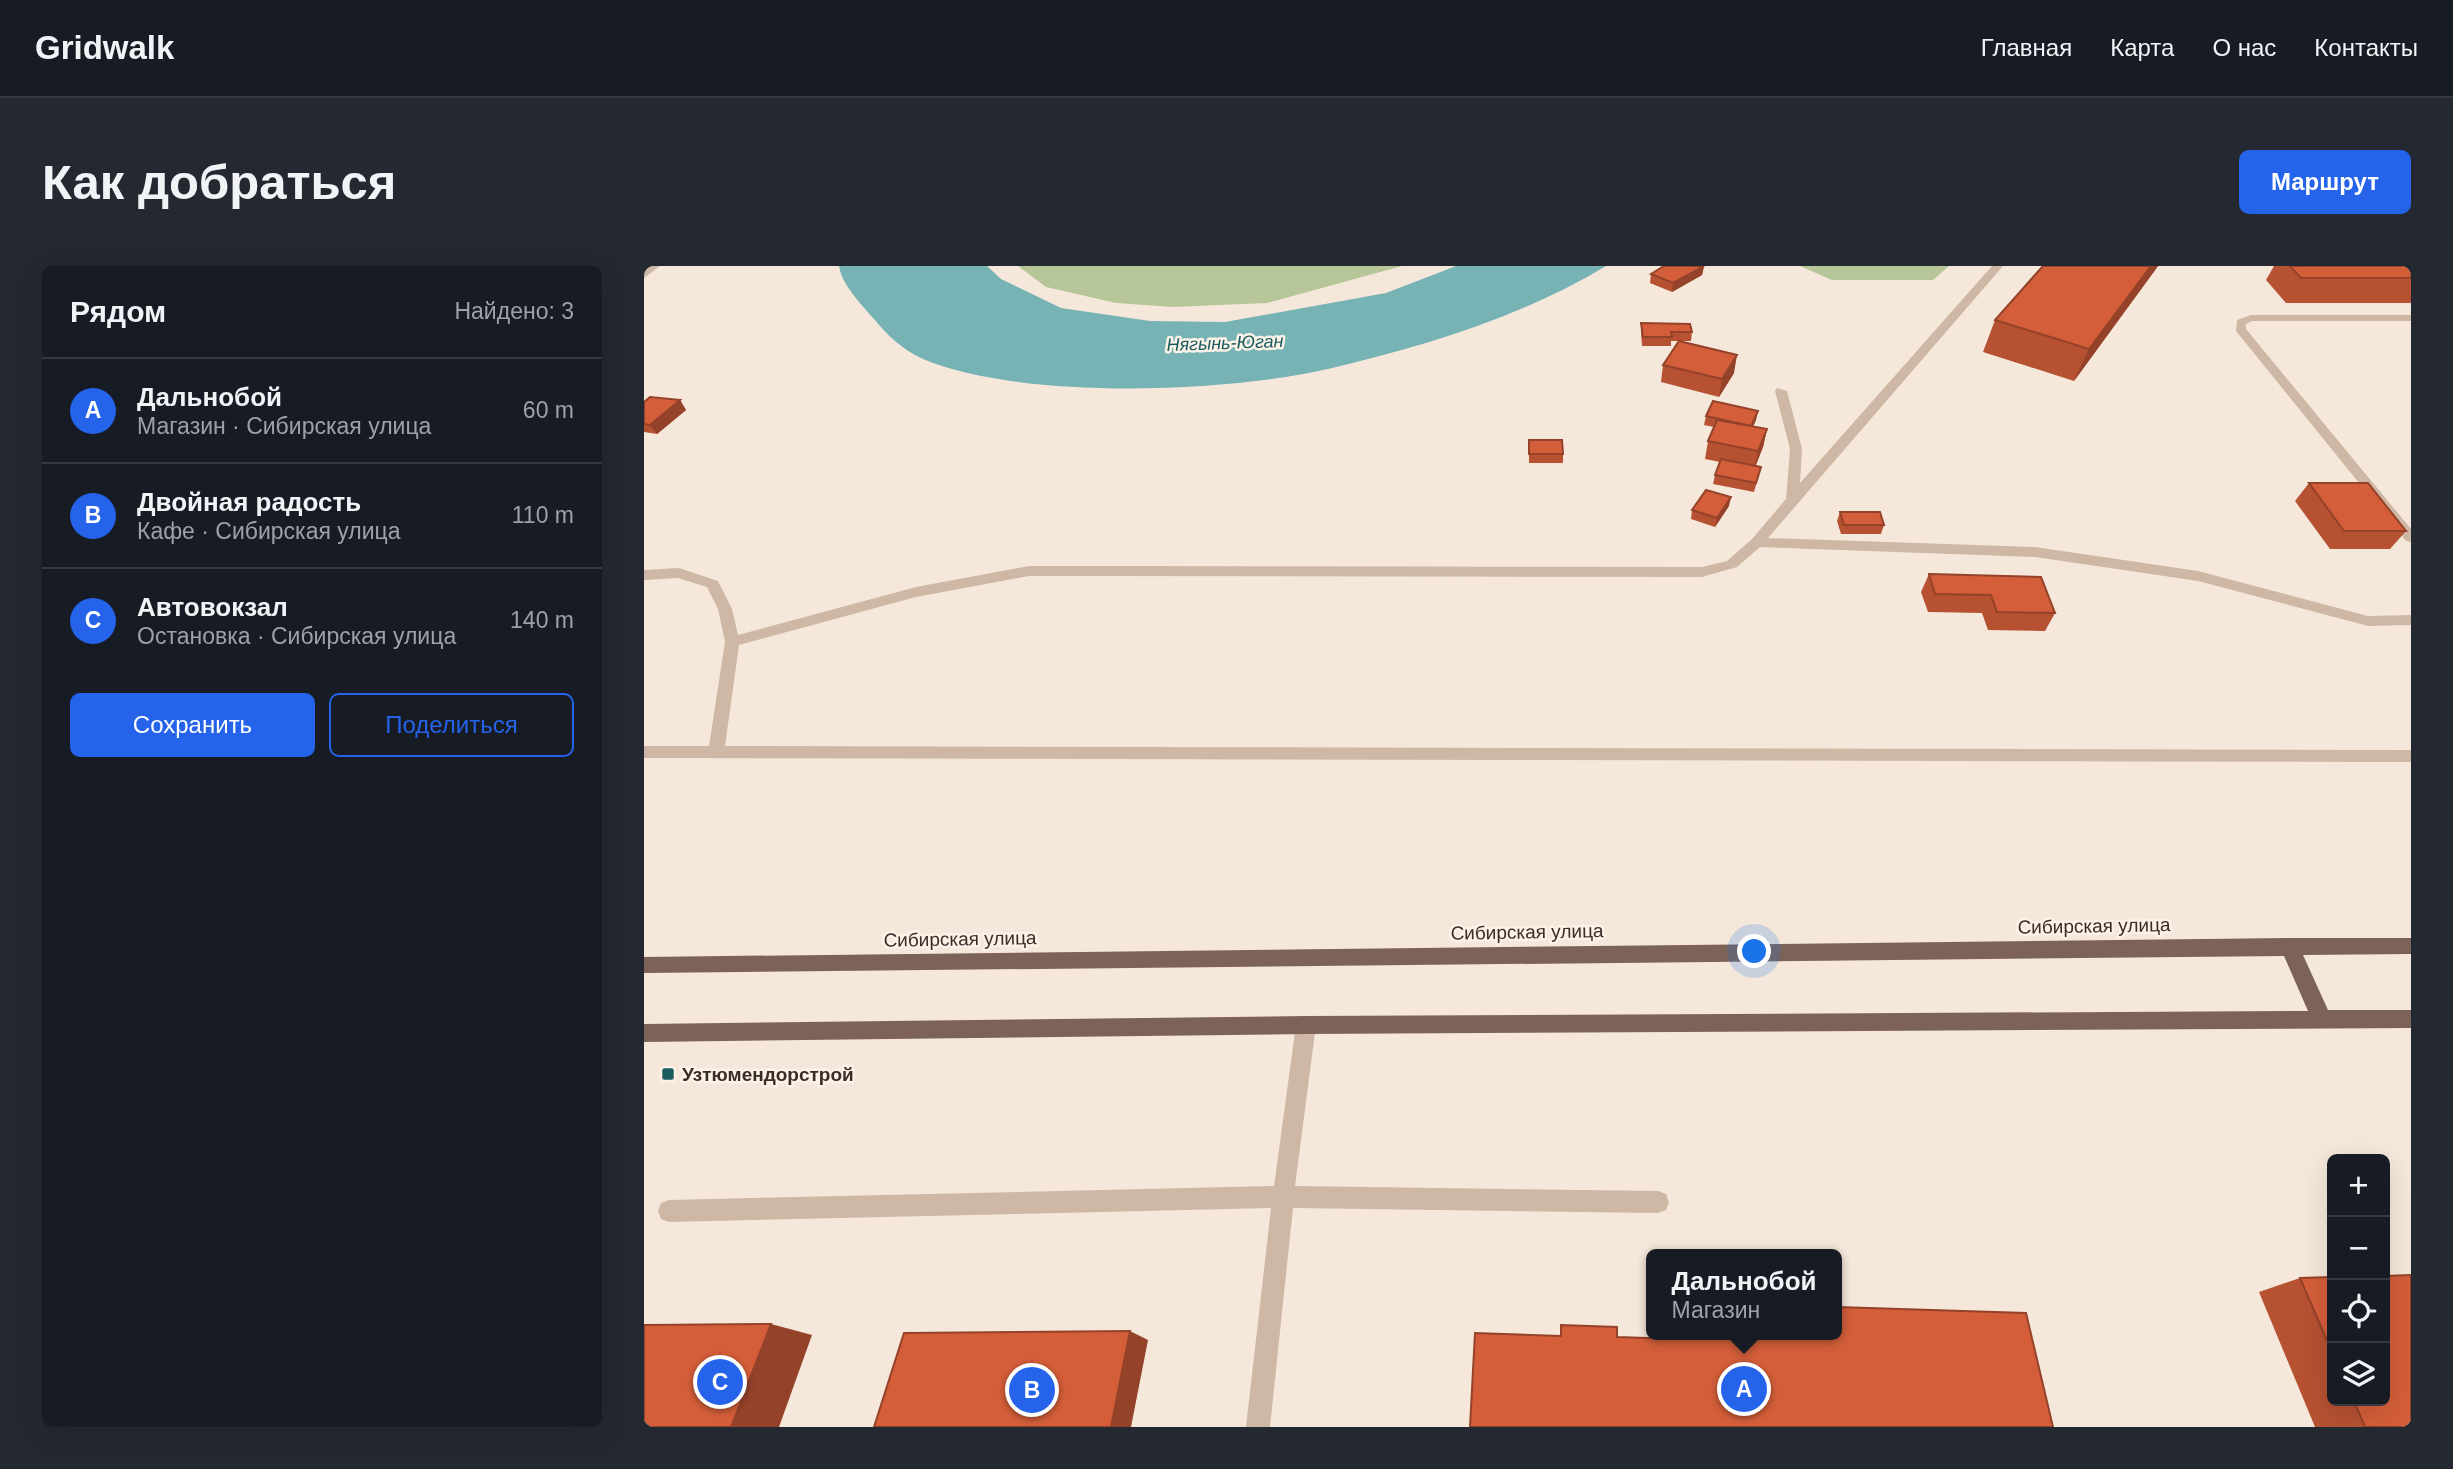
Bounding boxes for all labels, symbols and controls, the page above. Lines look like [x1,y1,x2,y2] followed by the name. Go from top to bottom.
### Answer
[35,29,174,66] text: Gridwalk
[1981,34,2072,61] text: Главная
[2110,34,2174,61] text: Карта
[2212,34,2276,61] text: О нас
[2314,34,2418,61] text: Контакты
[2239,150,2411,214] button: Маршрут
[42,155,396,209] text: Как добраться
[70,295,166,328] text: Рядом
[454,298,574,324] text: Найдено: 3
[1166,331,1284,355] water label: Нягынь-Юган
[137,382,282,412] text: Дальнобой
[85,397,101,423] text: A
[523,397,574,423] text: 60 m
[137,413,431,439] text: Магазин · Сибирская улица
[137,487,361,517] text: Двойная радость
[85,502,101,528] text: B
[512,502,574,528] text: 110 m
[137,518,401,544] text: Кафе · Сибирская улица
[137,592,288,622] text: Автовокзал
[85,607,101,633] text: C
[510,607,574,633] text: 140 m
[137,623,456,649] text: Остановка · Сибирская улица
[70,693,315,757] button: Сохранить
[329,693,574,757] button: Поделиться
[2017,914,2171,938] street label: Сибирская улица
[1450,920,1604,944] street label: Сибирская улица
[883,927,1037,951] street label: Сибирская улица
[1737,934,1771,968] your location
[682,1064,854,1085] place label: Узтюмендорстрой
[660,1066,676,1082] marker: Узтюмендорстрой
[2327,1154,2390,1406] map controls
[2327,1154,2390,1217] button: +
[2327,1217,2390,1280] button: −
[1646,1249,1842,1340] popup
[1672,1266,1817,1296] text: Дальнобой
[2327,1280,2390,1343] button: locate
[1672,1297,1760,1323] text: Магазин
[2327,1343,2390,1406] button: layers
[697,1356,743,1408] pin: C
[1721,1363,1767,1415] pin: A
[1009,1364,1055,1416] pin: B

